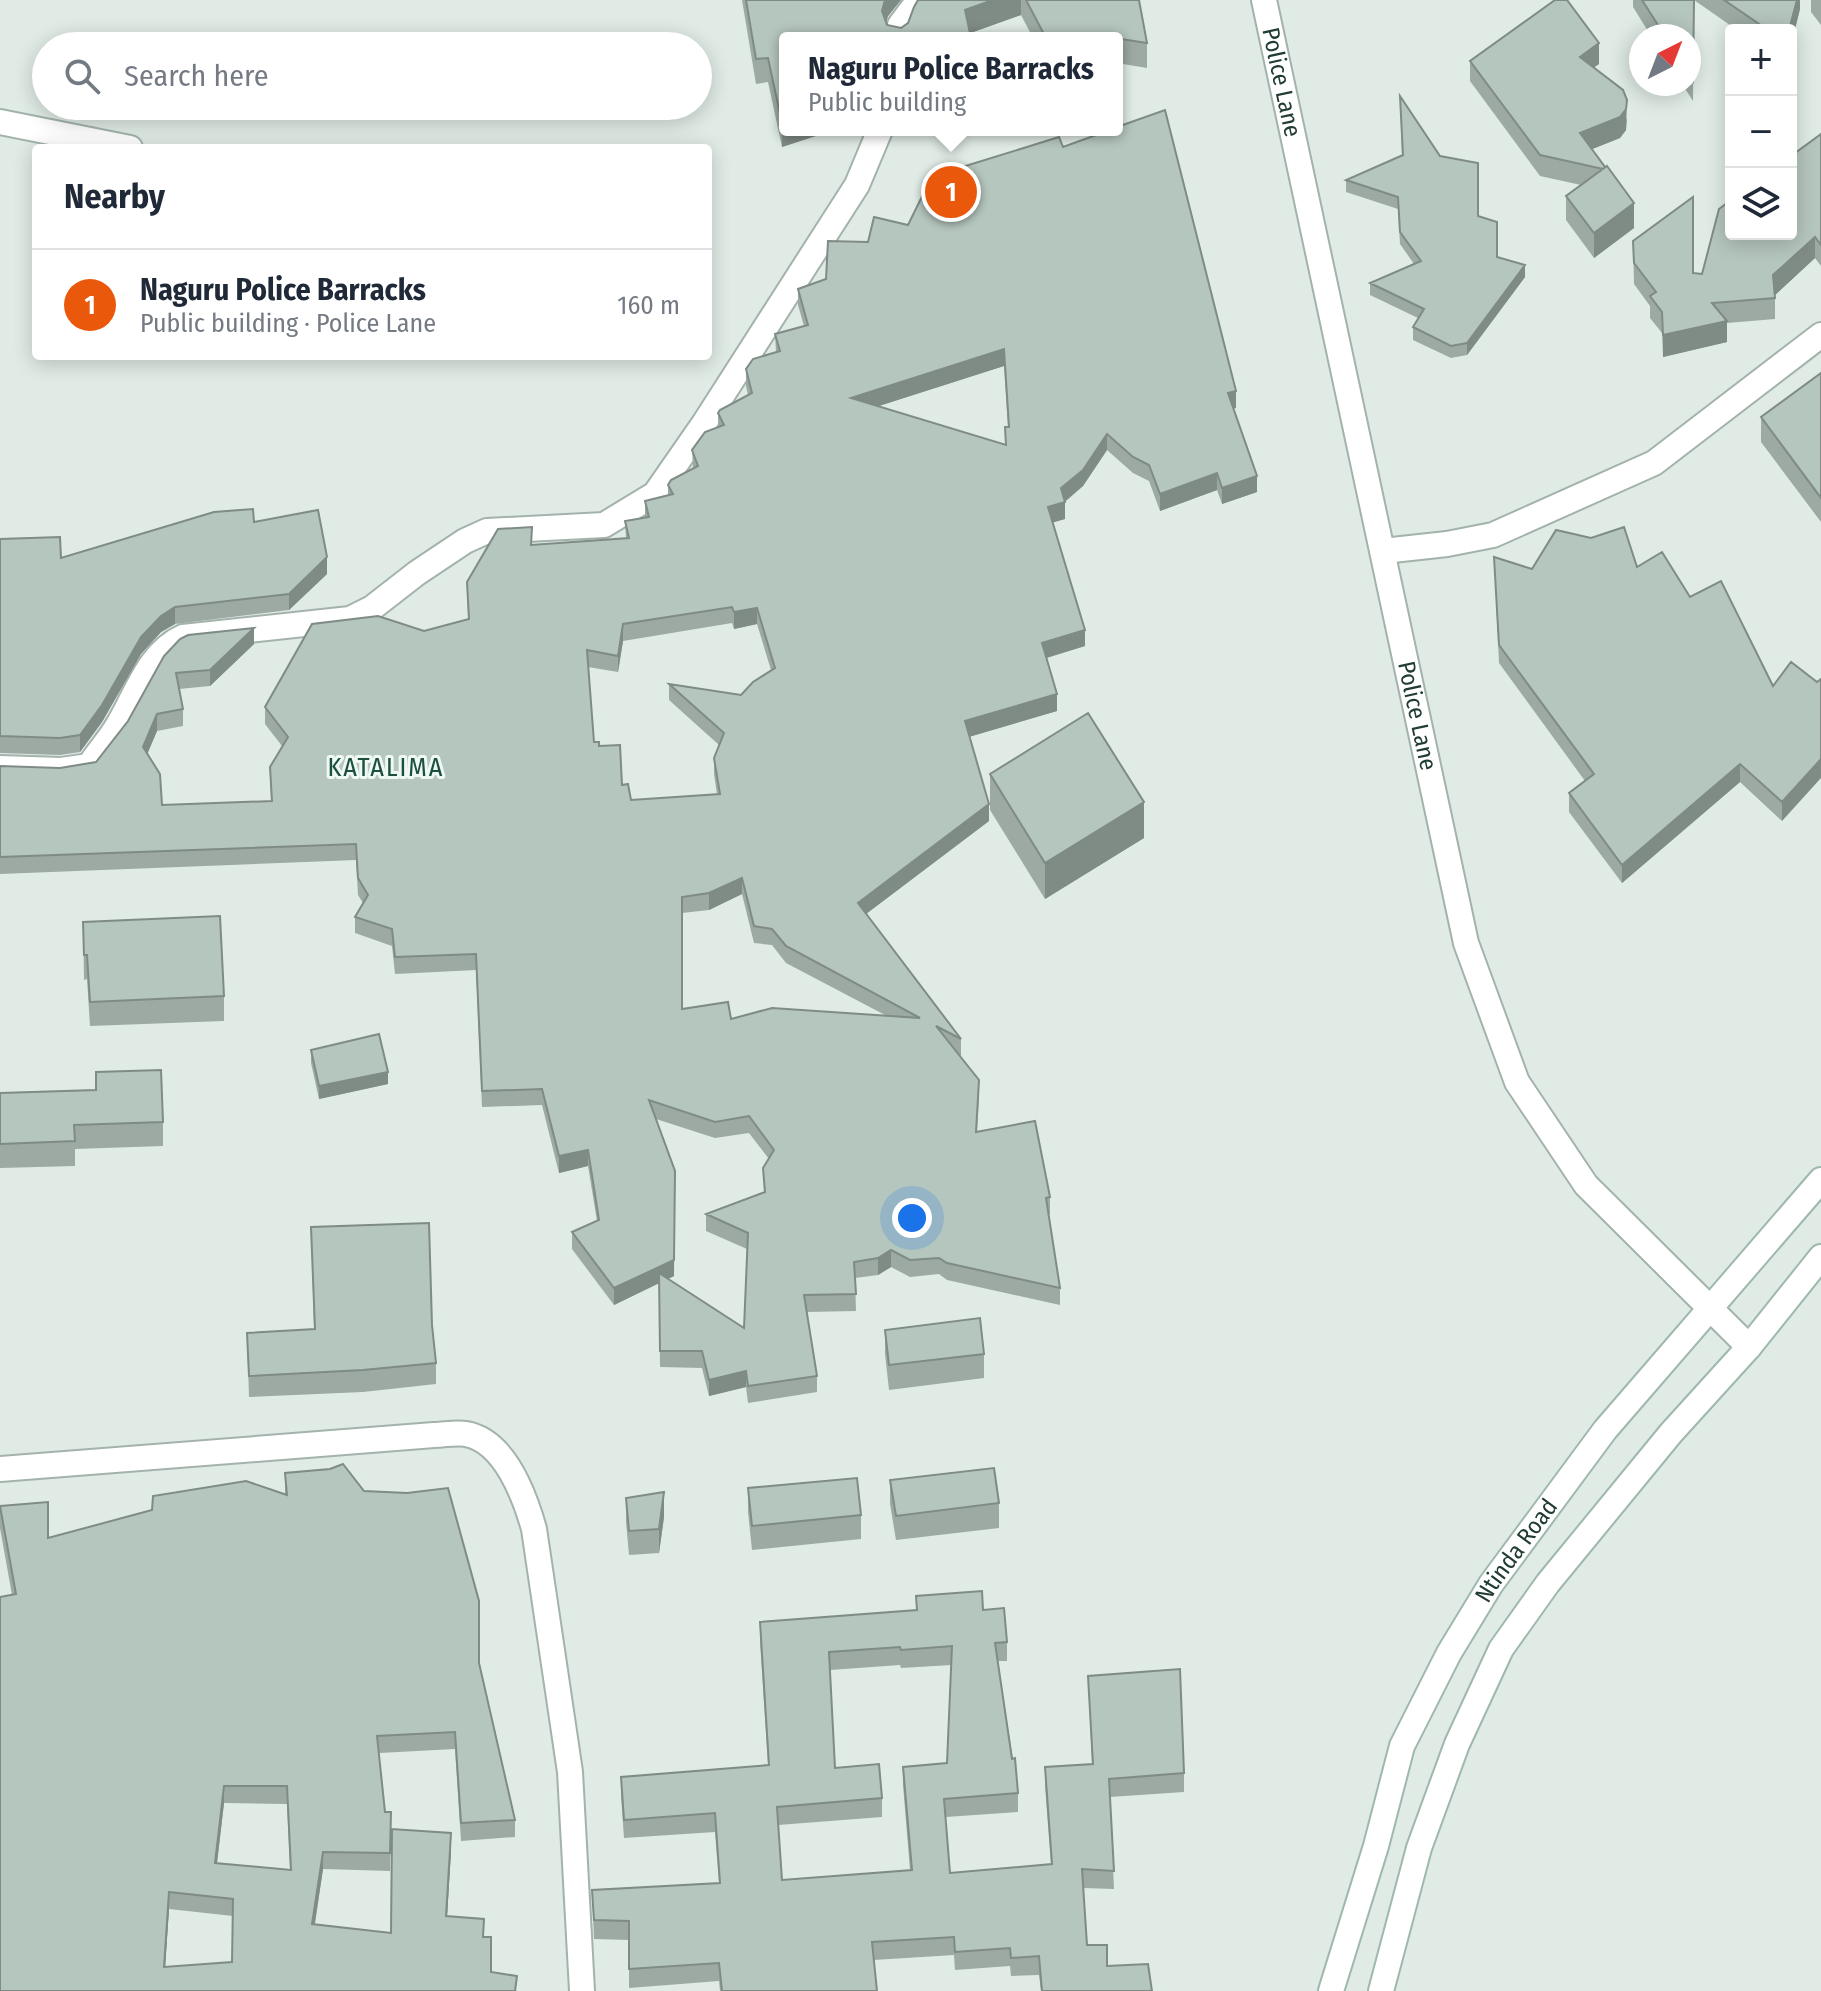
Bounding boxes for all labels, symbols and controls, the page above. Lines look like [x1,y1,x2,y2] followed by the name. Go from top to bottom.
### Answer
[1629,24,1701,96] north arrow
[1725,24,1797,240] map controls
[1725,24,1797,96] button: +
[1256,25,1307,139] street label: Police Lane
[32,32,712,120] search box
[779,32,1123,136] popup
[808,51,1094,87] text: Naguru Police Barracks
[60,54,104,98] icon: search
[124,58,269,94] text: Search here
[808,87,966,118] text: Public building
[1725,96,1797,168] button: −
[925,162,977,222] pin: 1
[1725,168,1797,240] button: layers
[64,176,165,217] text: Nearby
[140,272,426,308] text: Naguru Police Barracks
[85,290,96,321] text: 1
[617,290,680,321] text: 160 m
[140,308,436,339] text: Public building · Police Lane
[1392,659,1443,773] street label: Police Lane
[327,752,445,783] district label: KATALIMA
[892,1198,932,1238] your location
[1469,1493,1563,1607] street label: Ntinda Road

